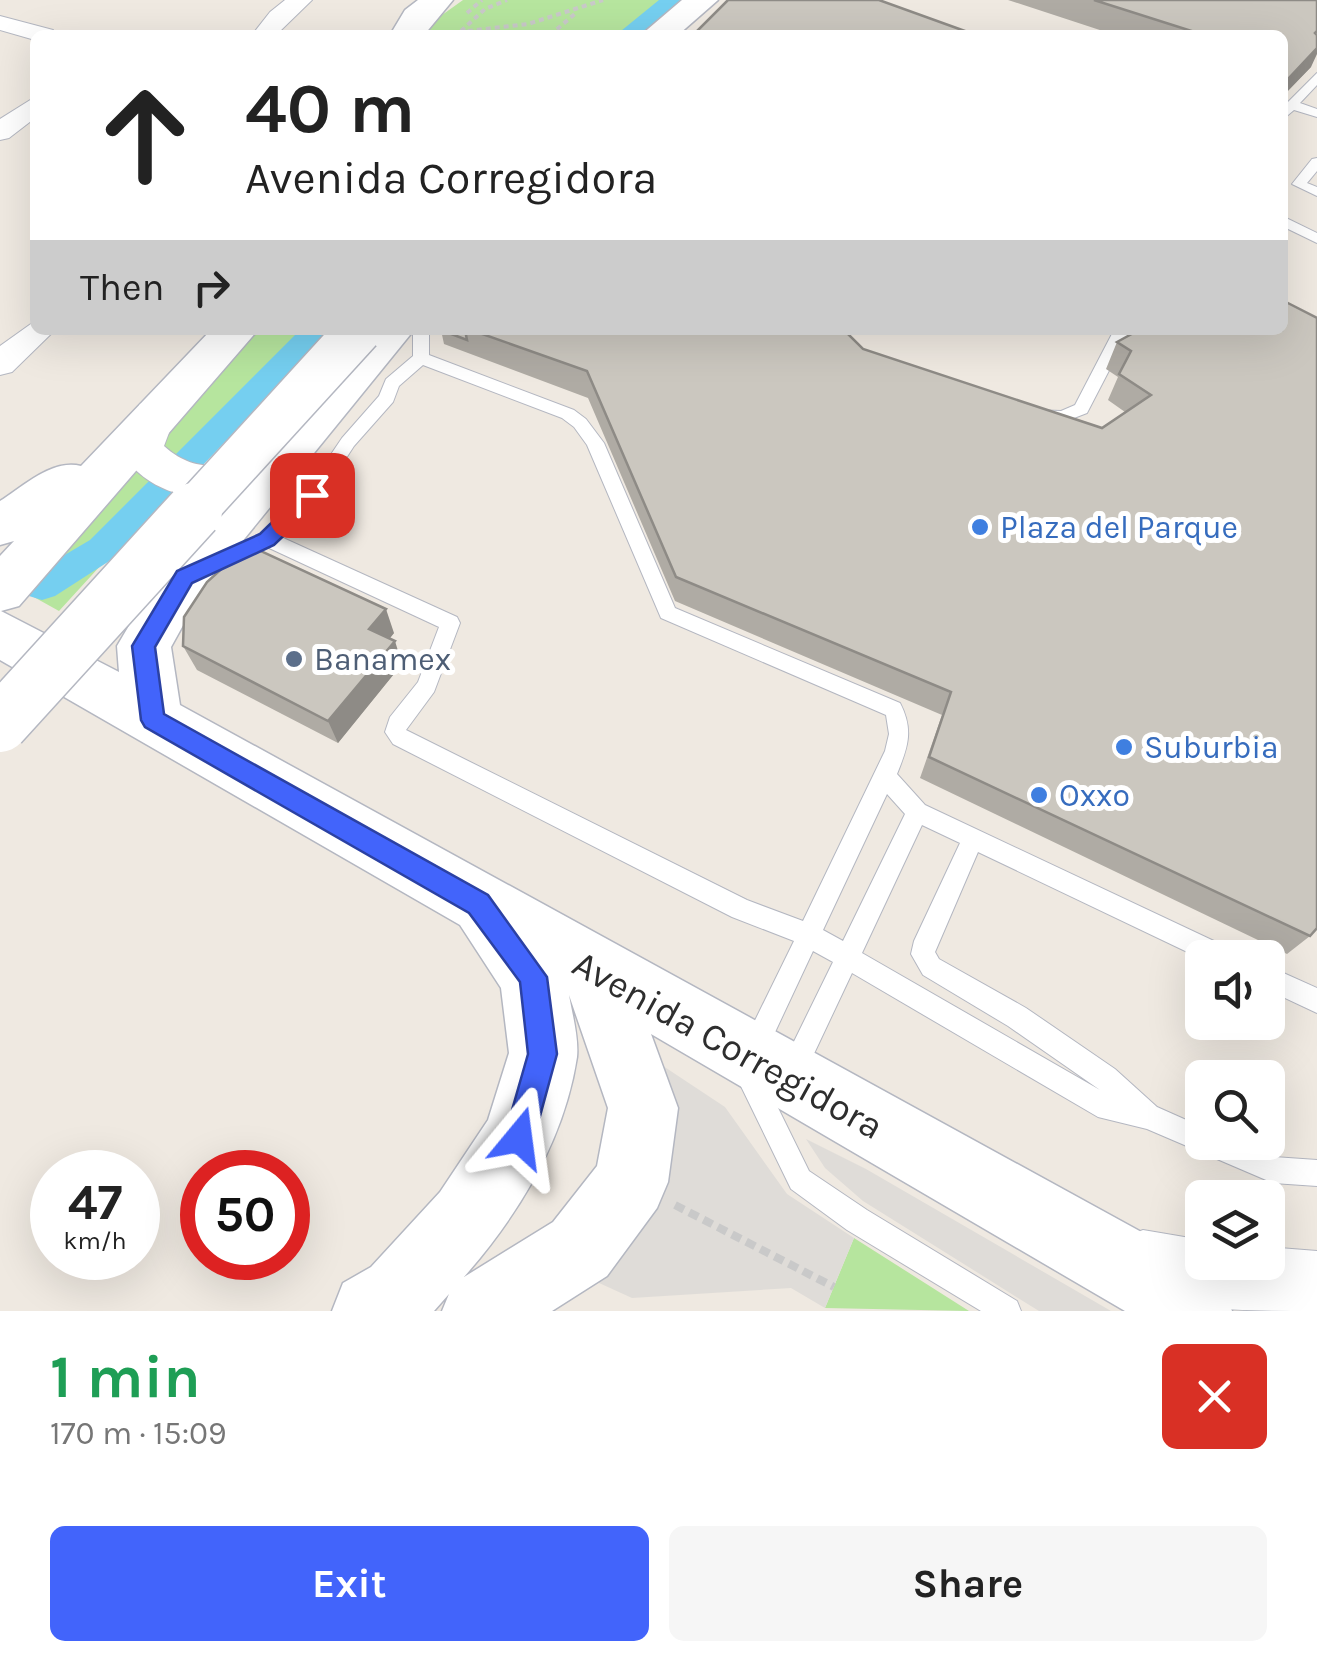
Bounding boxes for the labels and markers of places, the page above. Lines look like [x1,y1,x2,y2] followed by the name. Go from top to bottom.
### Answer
[270,453,355,538] pin
[1000,509,1238,546] place label: Plaza del Parque
[969,516,991,538] marker: Plaza del Parque
[314,641,451,678] place label: Banamex
[283,648,305,670] marker: Banamex
[1144,729,1279,766] place label: Suburbia
[1113,736,1135,758] marker: Suburbia
[1059,777,1130,814] place label: Oxxo
[1028,784,1050,806] marker: Oxxo

